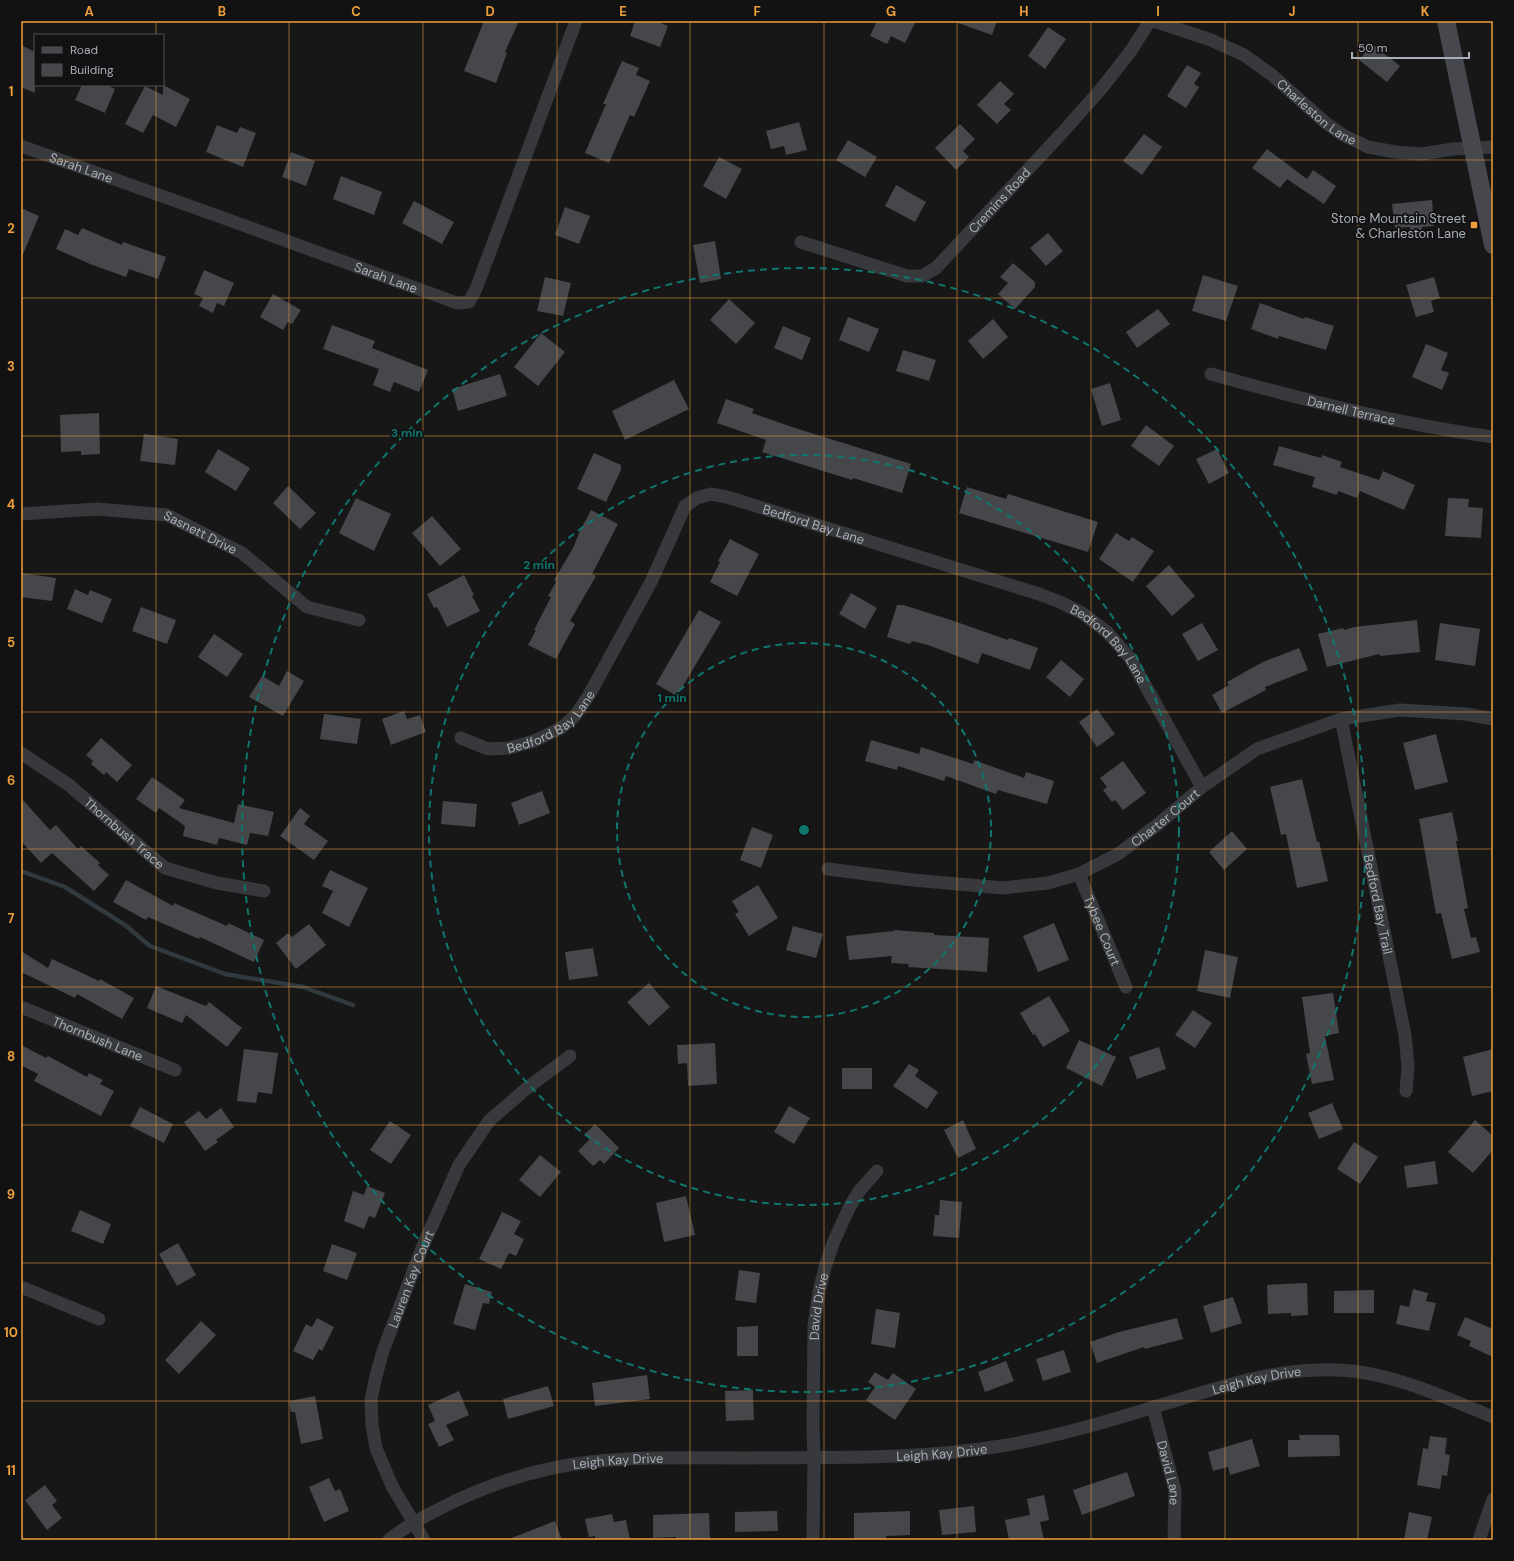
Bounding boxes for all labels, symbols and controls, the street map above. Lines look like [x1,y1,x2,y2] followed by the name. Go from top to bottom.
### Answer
[84,3,94,20] text: A
[218,3,226,20] text: B
[351,3,361,20] text: C
[485,3,495,20] text: D
[619,3,627,20] text: E
[753,3,761,20] text: F
[886,3,896,20] text: G
[1019,3,1029,20] text: H
[1156,3,1160,20] text: I
[1288,3,1296,20] text: J
[1421,3,1430,20] text: K
[34,34,164,86] legend
[1352,34,1469,60] scale bar
[1358,40,1387,56] text: 50 m
[70,42,98,58] text: Road
[70,62,114,78] text: Building
[1273,75,1359,149] street label: Charleston Lane
[9,83,13,100] text: 1
[47,149,115,187] street label: Sarah Lane
[965,164,1034,237] street label: Cremins Road
[1331,210,1466,242] place label: Stone Mountain Street & Charleston Lane
[7,220,15,237] text: 2
[1469,220,1479,230] marker: Stone Mountain Street & Charleston Lane
[352,258,420,297] street label: Sarah Lane
[7,358,15,375] text: 3
[1305,392,1397,429] street label: Darnell Terrace
[391,425,423,441] text: 3 min
[7,496,15,513] text: 4
[761,501,867,548] street label: Bedford Bay Lane
[161,507,240,558] street label: Sasnett Drive
[523,557,555,573] text: 2 min
[1067,601,1151,687] street label: Bedford Bay Lane
[7,634,15,651] text: 5
[505,688,599,757] street label: Bedford Bay Lane
[657,690,687,706] text: 1 min
[7,772,15,789] text: 6
[1127,785,1203,851] street label: Charter Court
[80,794,168,873] street label: Thornbush Trace
[797,823,811,837] centre of rings
[1360,853,1396,956] street label: Bedford Bay Trail
[1080,893,1124,968] street label: Tybee Court
[8,910,15,927] text: 7
[50,1013,146,1065] street label: Thornbush Lane
[7,1048,15,1065] text: 8
[7,1186,15,1203] text: 9
[384,1228,438,1330] street label: Lauren Kay Court
[806,1271,832,1340] street label: David Drive
[4,1324,18,1341] text: 10
[1210,1363,1302,1398] street label: Leigh Kay Drive
[1153,1439,1183,1505] street label: David Lane
[896,1440,988,1465] street label: Leigh Kay Drive
[572,1450,664,1473] street label: Leigh Kay Drive
[6,1462,16,1479] text: 11

